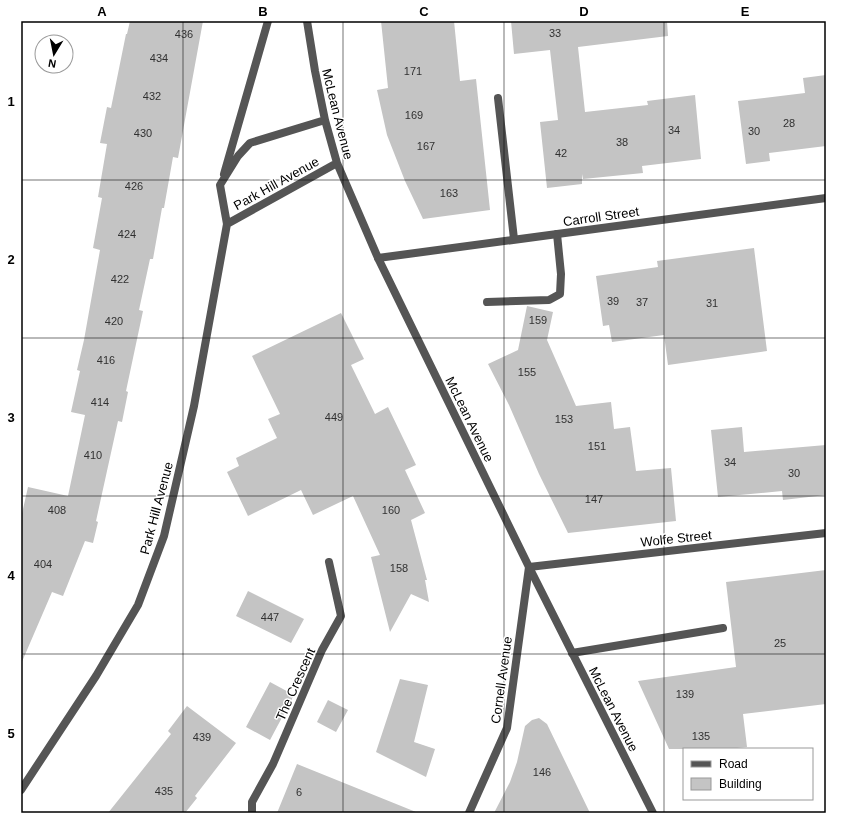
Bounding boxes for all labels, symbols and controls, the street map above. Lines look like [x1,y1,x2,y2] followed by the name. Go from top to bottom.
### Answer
[97,4,107,19] text: A
[258,4,268,19] text: B
[419,4,429,19] text: C
[579,4,589,19] text: D
[741,4,750,19] text: E
[549,27,561,39] house number: 33
[175,28,193,40] house number: 436
[34,34,74,74] north arrow
[150,52,168,64] house number: 434
[47,57,57,70] text: N
[404,65,422,77] house number: 171
[319,67,356,161] street label: McLean Avenue
[143,90,161,102] house number: 432
[7,94,15,109] text: 1
[405,109,423,121] house number: 169
[783,117,795,129] house number: 28
[668,124,680,136] house number: 34
[748,125,760,137] house number: 30
[134,127,152,139] house number: 430
[616,136,628,148] house number: 38
[417,140,435,152] house number: 167
[555,147,567,159] house number: 42
[231,154,321,213] street label: Park Hill Avenue
[125,180,143,192] house number: 426
[440,187,458,199] house number: 163
[562,204,640,229] street label: Carroll Street
[118,228,136,240] house number: 424
[7,252,15,267] text: 2
[111,273,129,285] house number: 422
[607,295,619,307] house number: 39
[636,296,648,308] house number: 37
[706,297,718,309] house number: 31
[529,314,547,326] house number: 159
[105,315,123,327] house number: 420
[97,354,115,366] house number: 416
[518,366,536,378] house number: 155
[442,374,497,464] street label: McLean Avenue
[91,396,109,408] house number: 414
[7,410,15,425] text: 3
[325,411,343,423] house number: 449
[555,413,573,425] house number: 153
[588,440,606,452] house number: 151
[84,449,102,461] house number: 410
[724,456,736,468] house number: 34
[137,460,176,556] street label: Park Hill Avenue
[788,467,800,479] house number: 30
[585,493,603,505] house number: 147
[48,504,66,516] house number: 408
[382,504,400,516] house number: 160
[640,527,713,550] street label: Wolfe Street
[34,558,52,570] house number: 404
[390,562,408,574] house number: 158
[7,568,15,583] text: 4
[261,611,279,623] house number: 447
[488,635,515,725] street label: Cornell Avenue
[774,637,786,649] house number: 25
[273,645,318,723] street label: The Crescent
[586,664,641,754] street label: McLean Avenue
[676,688,694,700] house number: 139
[7,726,15,741] text: 5
[692,730,710,742] house number: 135
[193,731,211,743] house number: 439
[683,748,813,800] legend
[719,757,748,771] text: Road
[533,766,551,778] house number: 146
[719,777,762,791] text: Building
[155,785,173,797] house number: 435
[296,786,302,798] house number: 6

